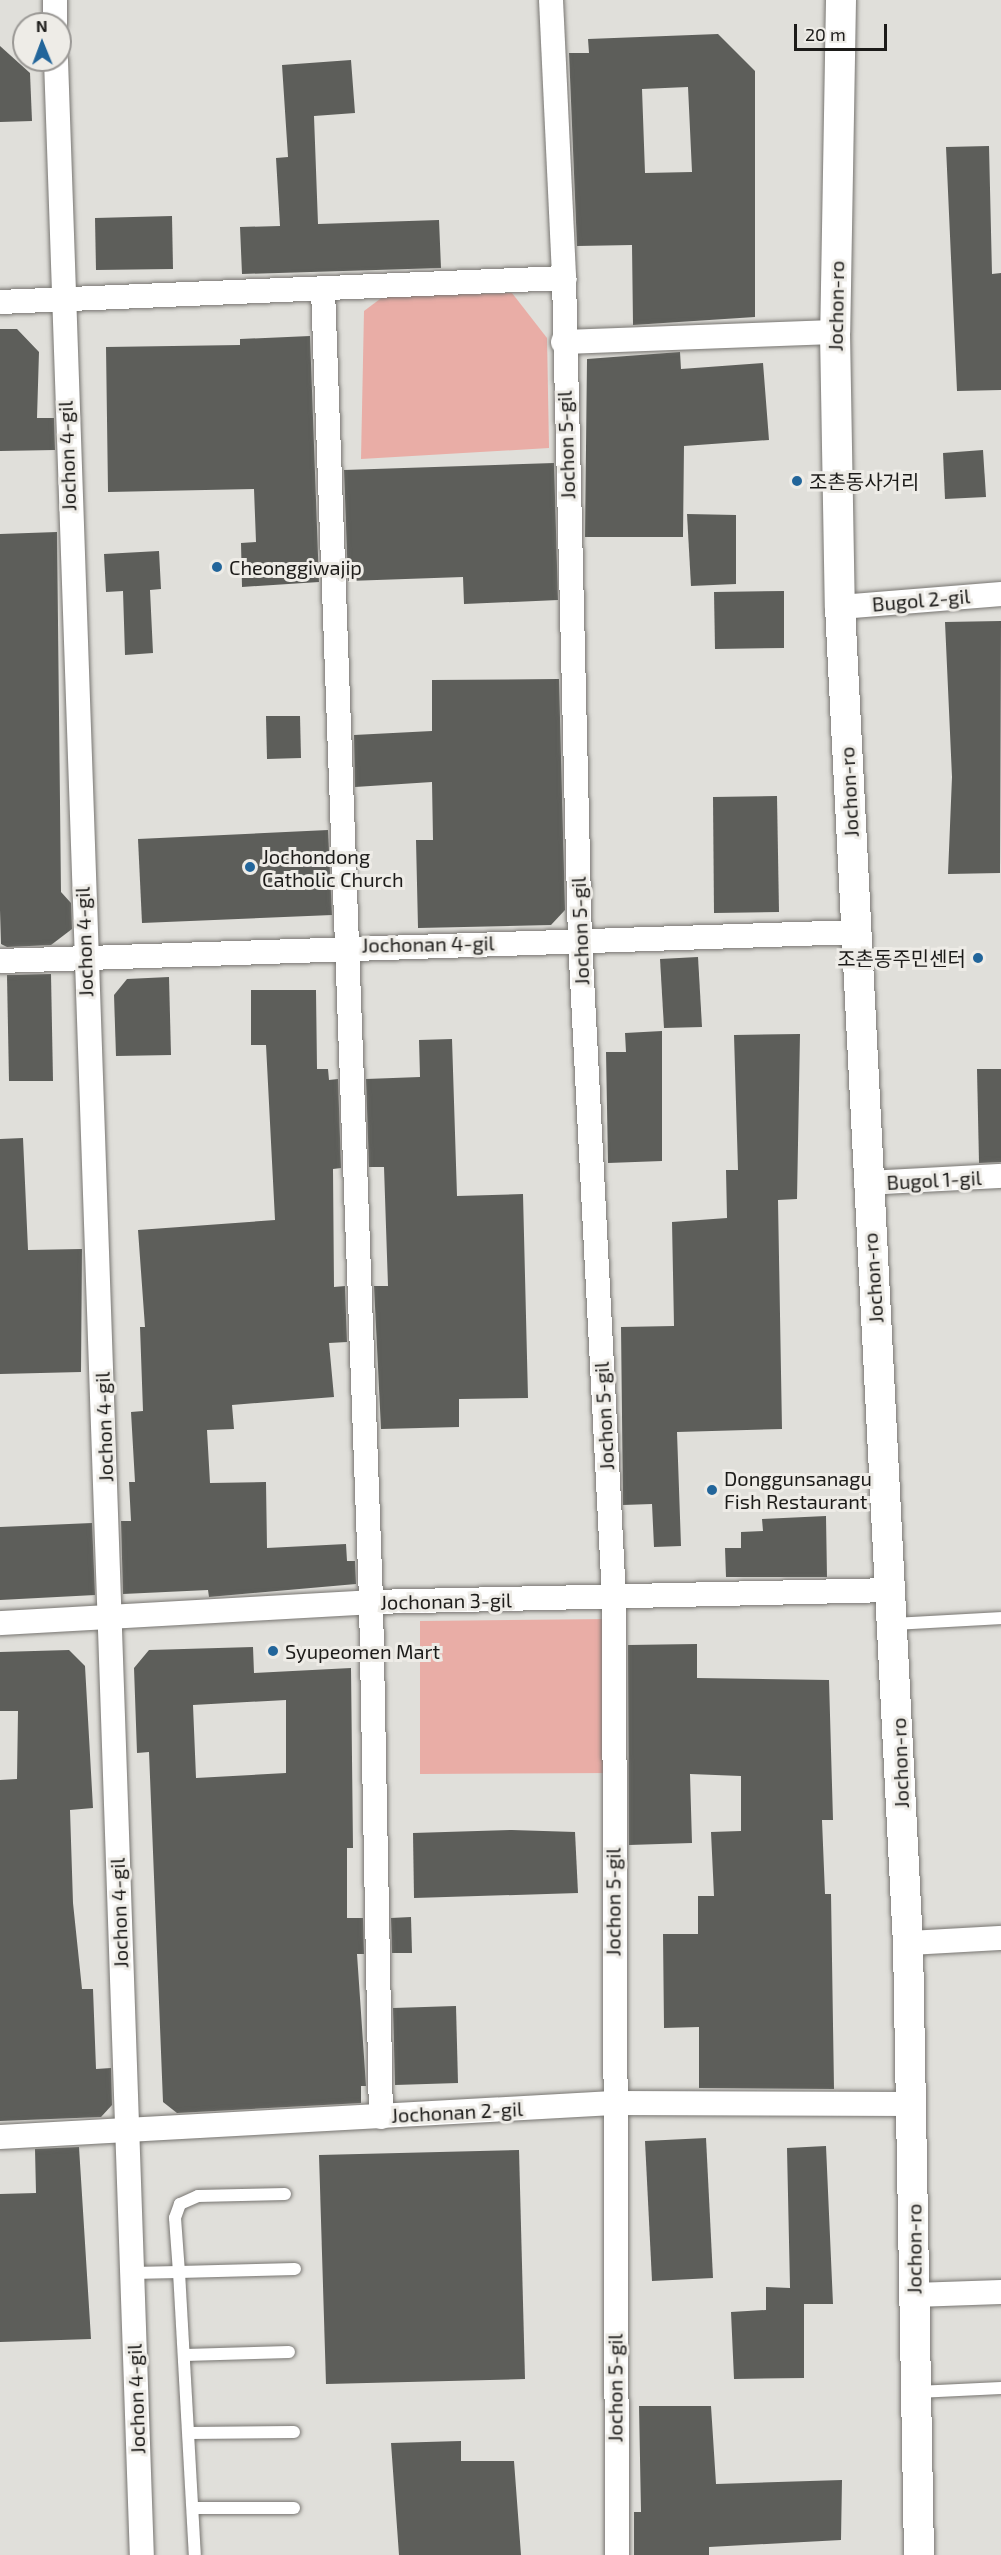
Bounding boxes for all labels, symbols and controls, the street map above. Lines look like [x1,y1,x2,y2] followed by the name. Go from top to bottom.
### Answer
[12,12,72,72] north arrow
[797,12,890,50] scale bar
[36,16,48,35] text: N
[805,23,846,45] text: 20 m
[823,260,849,352] street label: Jochon-ro
[552,390,580,500] street label: Jochon 5-gil
[53,400,81,512] street label: Jochon 4-gil
[809,469,919,493] place label: 조촌동사거리
[790,474,804,488] marker: 조촌동사거리
[229,555,362,579] place label: Cheonggiwajip
[210,560,224,574] marker: Cheonggiwajip
[871,584,971,616] street label: Bugol 2-gil
[835,746,863,838] street label: Jochon-ro
[262,844,404,891] place label: Jochondong Catholic Church
[243,860,257,874] marker: Jochondong Catholic Church
[566,876,594,986] street label: Jochon 5-gil
[70,886,98,998] street label: Jochon 4-gil
[361,931,495,957] street label: Jochonan 4-gil
[837,946,966,970] place label: 조촌동주민센터
[971,951,985,965] marker: 조촌동주민센터
[886,1166,982,1194] street label: Bugol 1-gil
[858,1232,888,1324] street label: Jochon-ro
[589,1361,619,1471] street label: Jochon 5-gil
[90,1371,118,1483] street label: Jochon 4-gil
[724,1466,872,1513] place label: Donggunsanagu Fish Restaurant
[705,1483,719,1497] marker: Donggunsanagu Fish Restaurant
[380,1588,512,1614] street label: Jochonan 3-gil
[285,1639,440,1663] place label: Syupeomen Mart
[266,1644,280,1658] marker: Syupeomen Mart
[886,1717,914,1809] street label: Jochon-ro
[601,1848,625,1956] street label: Jochon 5-gil
[105,1857,133,1969] street label: Jochon 4-gil
[391,2097,523,2127] street label: Jochonan 2-gil
[902,2204,926,2294] street label: Jochon-ro
[603,2334,627,2442] street label: Jochon 5-gil
[122,2343,150,2455] street label: Jochon 4-gil

